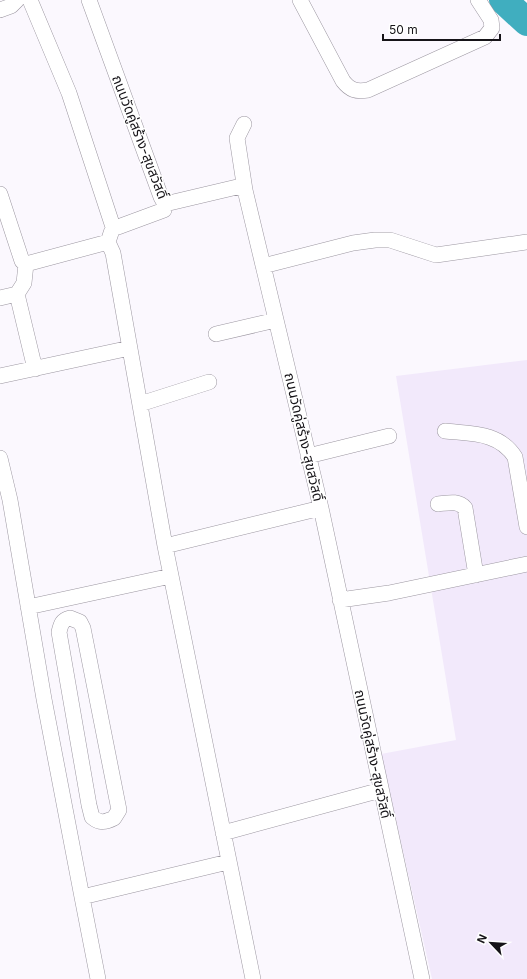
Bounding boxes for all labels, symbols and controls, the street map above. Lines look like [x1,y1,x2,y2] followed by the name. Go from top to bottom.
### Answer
[383,16,500,42] scale bar
[389,22,418,37] text: 50 m
[108,72,172,202] street label: ถนนวัดคู่สร้าง-สุขสวัสดิ์
[280,371,328,503] street label: ถนนวัดคู่สร้าง-สุขสวัสดิ์
[351,688,395,820] street label: ถนนวัดคู่สร้าง-สุขสวัสดิ์
[471,923,511,963] north arrow
[474,932,490,946] text: N

